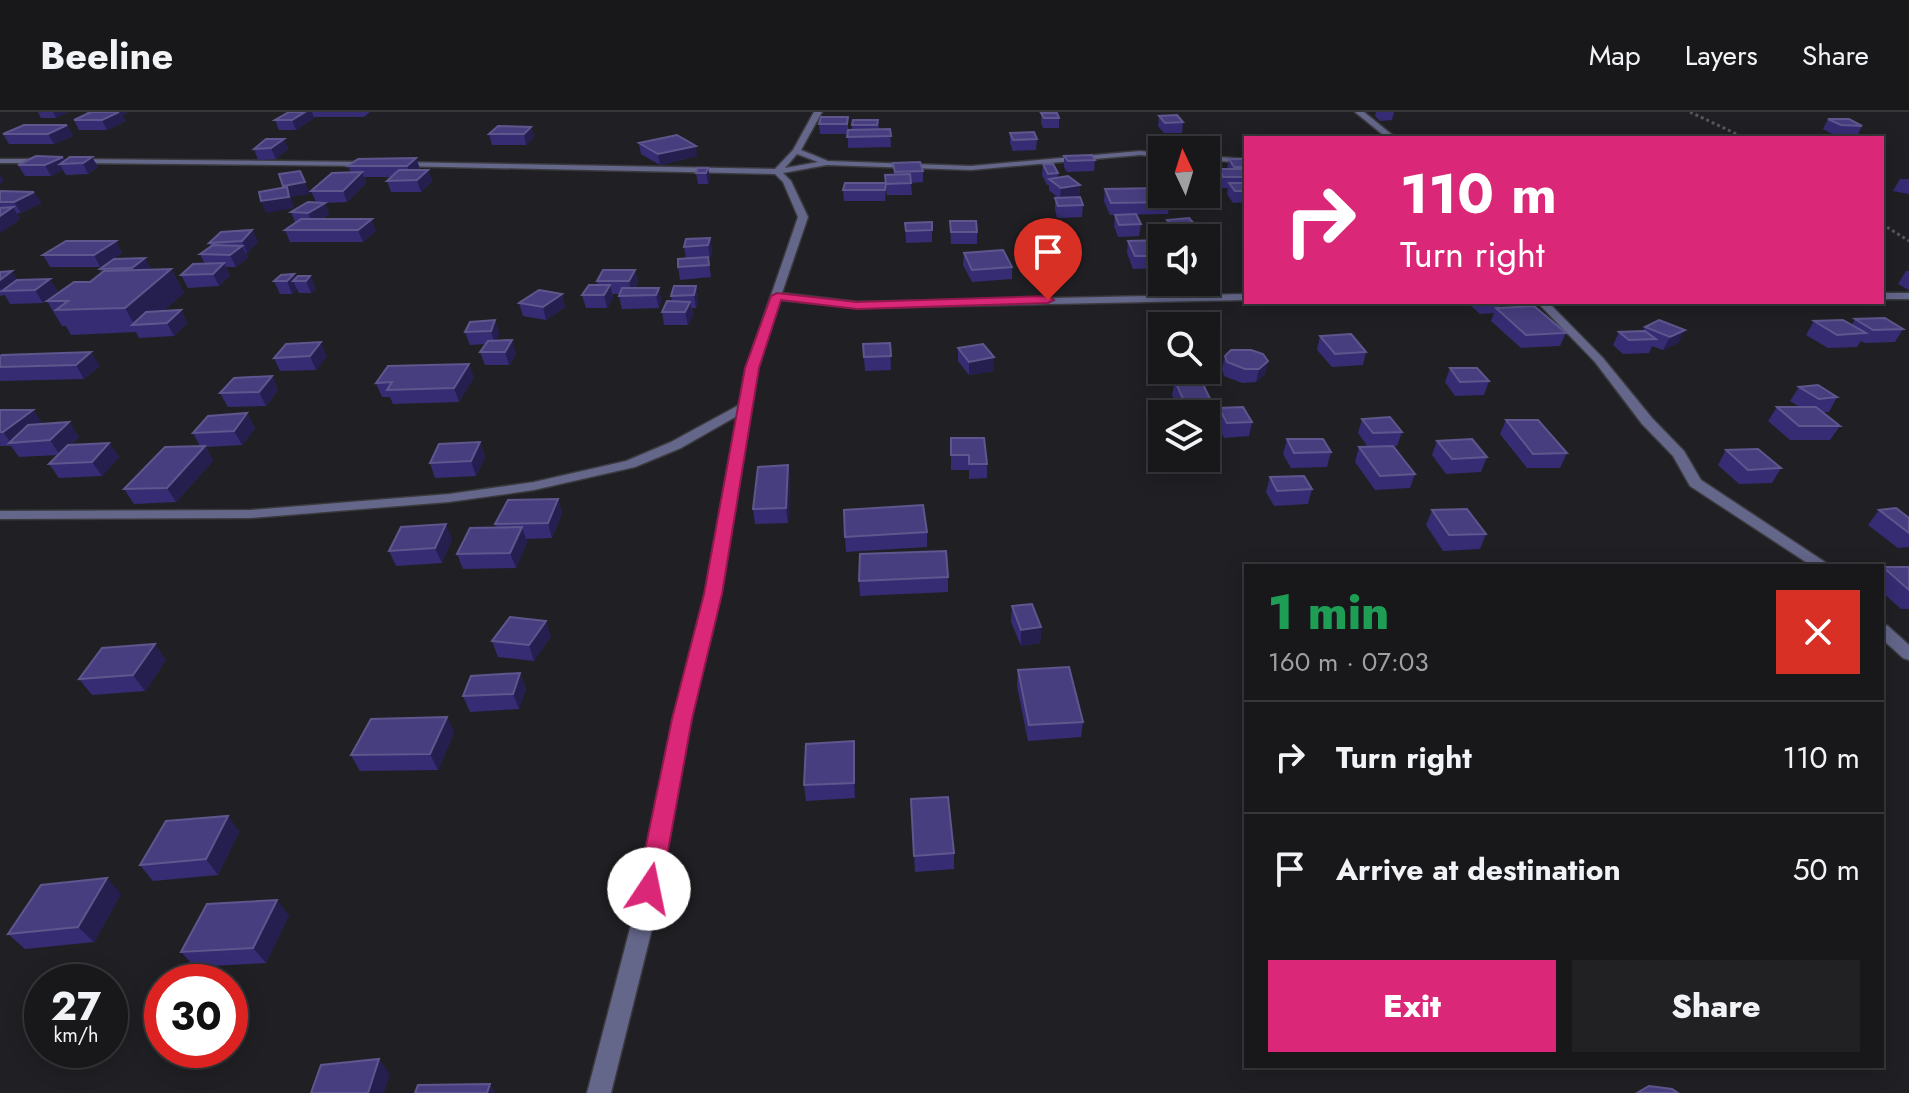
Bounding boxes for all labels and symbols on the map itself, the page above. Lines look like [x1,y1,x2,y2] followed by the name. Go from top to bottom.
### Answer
[1148,136,1220,208] north arrow
[1014,218,1082,300] pin
[607,847,691,931] position arrow
[144,964,248,1068] speed limit sign: 30

